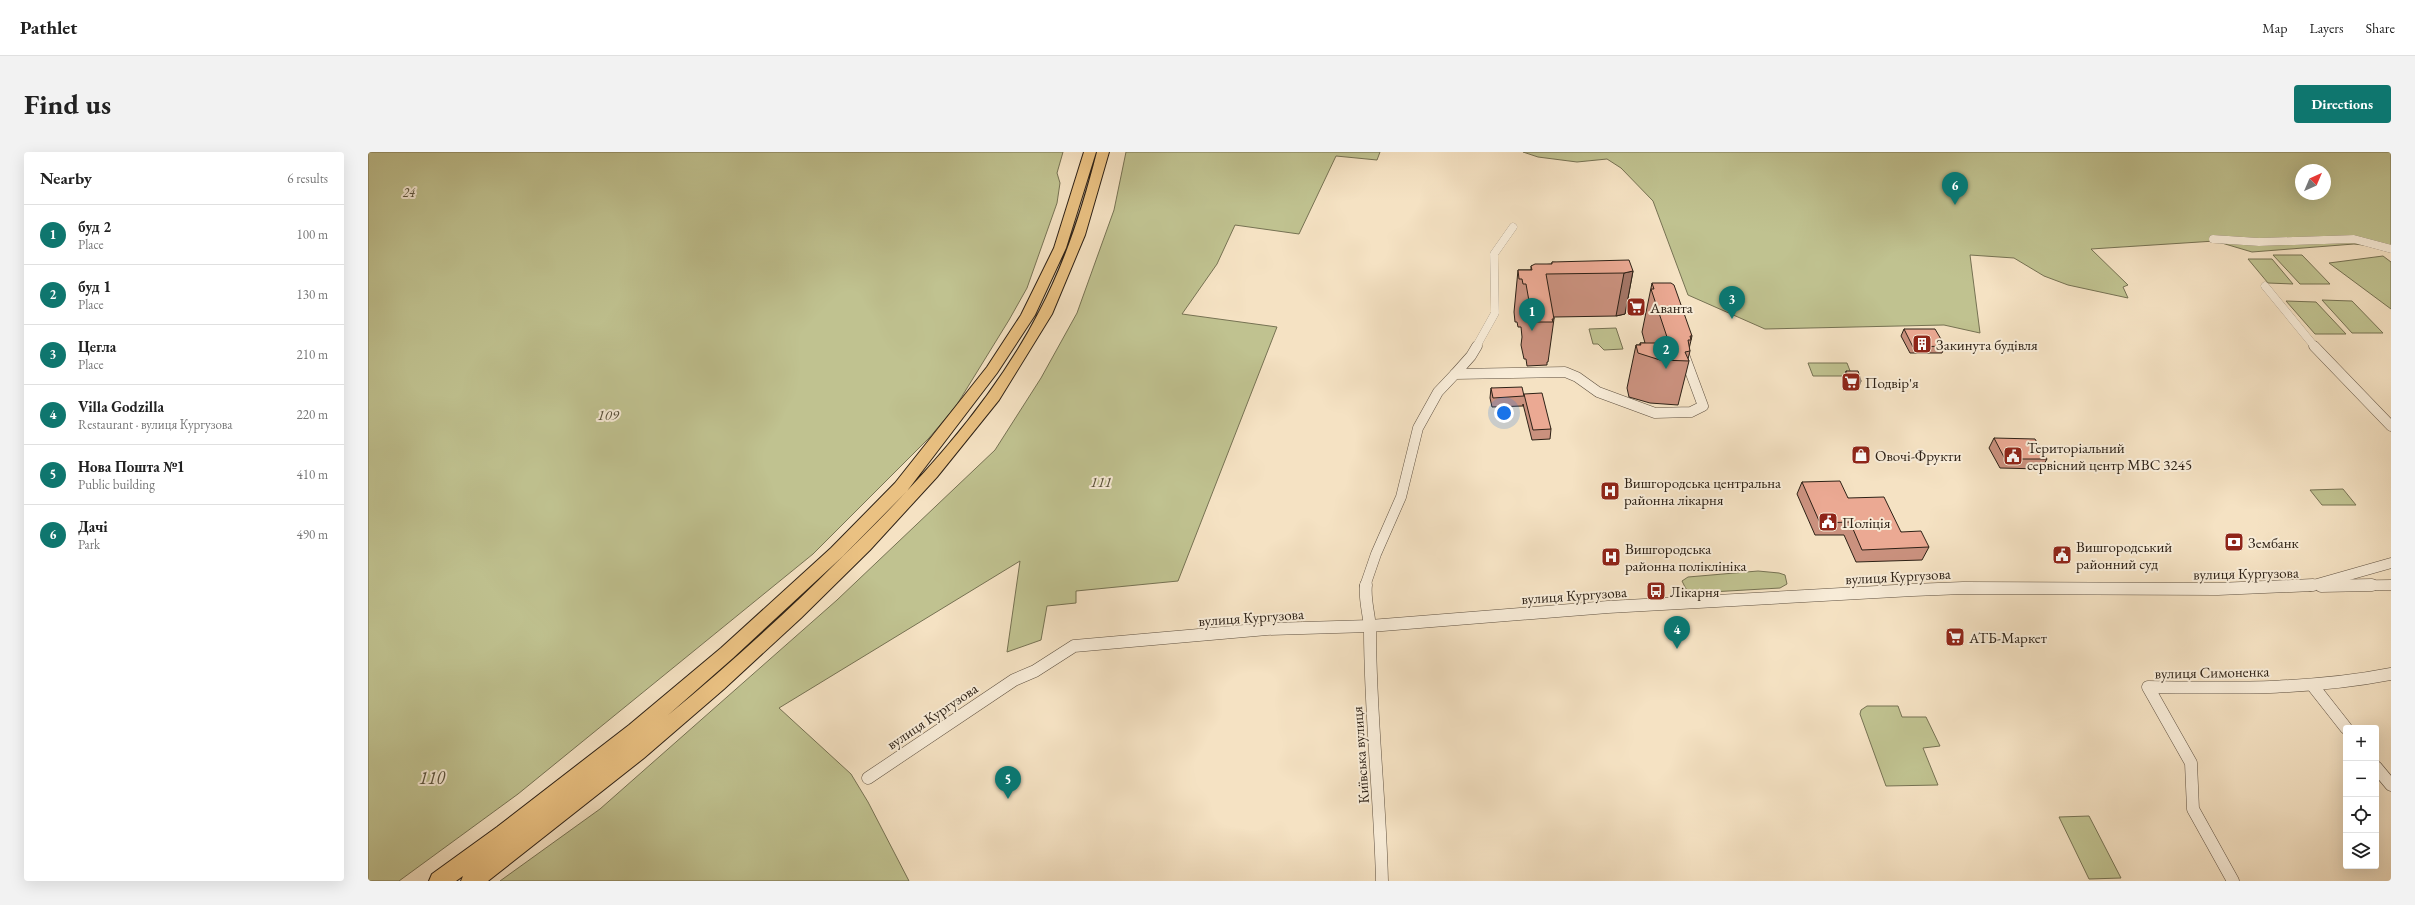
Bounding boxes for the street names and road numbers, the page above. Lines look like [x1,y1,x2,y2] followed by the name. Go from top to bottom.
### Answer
[2193,563,2299,583] street label: вулиця Кургузова
[1845,564,1951,588] street label: вулиця Кургузова
[1521,582,1627,608] street label: вулиця Кургузова
[1198,604,1304,630] street label: вулиця Кургузова
[2155,662,2269,682] street label: вулиця Симоненка
[883,679,981,753] street label: вулиця Кургузова
[1347,705,1373,804] street label: Київська вулиця

